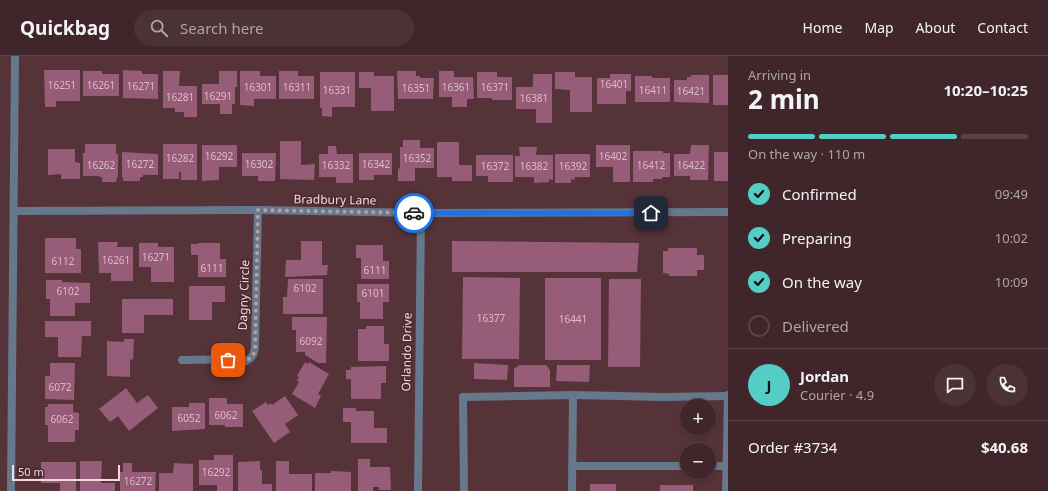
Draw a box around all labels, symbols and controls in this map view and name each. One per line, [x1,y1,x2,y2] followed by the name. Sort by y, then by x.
[134,10,414,46] search box
[20,15,110,41] text: Quickbag
[148,17,170,39] icon: search
[180,18,264,38] text: Search here
[803,18,842,37] text: Home
[864,18,894,37] text: Map
[916,18,955,37] text: About
[977,18,1028,37] text: Contact
[748,66,811,84] text: Arriving in
[600,77,628,91] house number: 16401
[48,78,76,92] house number: 16251
[87,78,115,92] house number: 16261
[127,79,155,93] house number: 16271
[244,80,272,94] house number: 16301
[283,80,311,94] house number: 16311
[442,80,470,94] house number: 16361
[481,80,509,94] house number: 16371
[943,80,1028,100] text: 10:20–10:25
[402,81,430,95] house number: 16351
[748,81,820,117] text: 2 min
[323,83,351,97] house number: 16331
[639,83,667,97] house number: 16411
[677,84,705,98] house number: 16421
[204,89,232,103] house number: 16291
[166,90,194,104] house number: 16281
[520,91,548,105] house number: 16381
[748,145,865,163] text: On the way · 110 m
[205,149,234,163] house number: 16292
[599,149,628,163] house number: 16402
[166,151,195,165] house number: 16282
[403,151,432,165] house number: 16352
[126,157,155,171] house number: 16272
[245,157,274,171] house number: 16302
[362,157,391,171] house number: 16342
[87,158,116,172] house number: 16262
[322,158,351,172] house number: 16332
[637,158,666,172] house number: 16412
[677,158,706,172] house number: 16422
[481,159,510,173] house number: 16372
[520,159,549,173] house number: 16382
[559,159,588,173] house number: 16392
[748,183,770,205] icon: check
[782,184,857,204] text: Confirmed
[995,185,1028,203] text: 09:49
[293,190,377,209] street label: Bradbury Lane
[394,193,434,233] courier
[634,196,668,230] pin
[403,202,425,224] icon: car
[640,202,662,224] icon: home
[748,227,770,249] icon: check
[782,228,852,248] text: Preparing
[995,229,1028,247] text: 10:02
[142,250,170,264] house number: 16271
[102,253,130,267] house number: 16261
[52,254,75,268] house number: 6112
[234,259,253,331] street label: Dagny Circle
[201,261,223,275] house number: 6111
[364,263,386,277] house number: 6111
[748,271,770,293] icon: check
[782,272,862,292] text: On the way
[995,273,1028,291] text: 10:09
[294,281,317,295] house number: 6102
[57,284,80,298] house number: 6102
[362,286,384,300] house number: 6101
[477,311,506,325] house number: 16377
[397,312,416,392] street label: Orlando Drive
[559,312,587,326] house number: 16441
[782,316,849,336] text: Delivered
[300,334,323,348] house number: 6092
[211,343,245,377] pin
[217,349,239,371] icon: bag
[934,364,976,406] button: chat
[986,364,1028,406] button: phone
[800,366,849,386] text: Jordan
[767,375,771,395] text: J
[49,380,72,394] house number: 6072
[800,386,874,404] text: Courier · 4.9
[680,399,716,479] map controls
[680,399,716,435] button: +
[215,408,238,422] house number: 6062
[178,411,201,425] house number: 6052
[51,412,74,426] house number: 6062
[748,437,837,457] text: Order #3734
[981,437,1028,457] text: $40.68
[680,443,716,479] button: −
[12,463,120,482] scale bar
[18,464,44,479] text: 50 m
[202,465,231,479] house number: 16292
[124,474,153,488] house number: 16272

